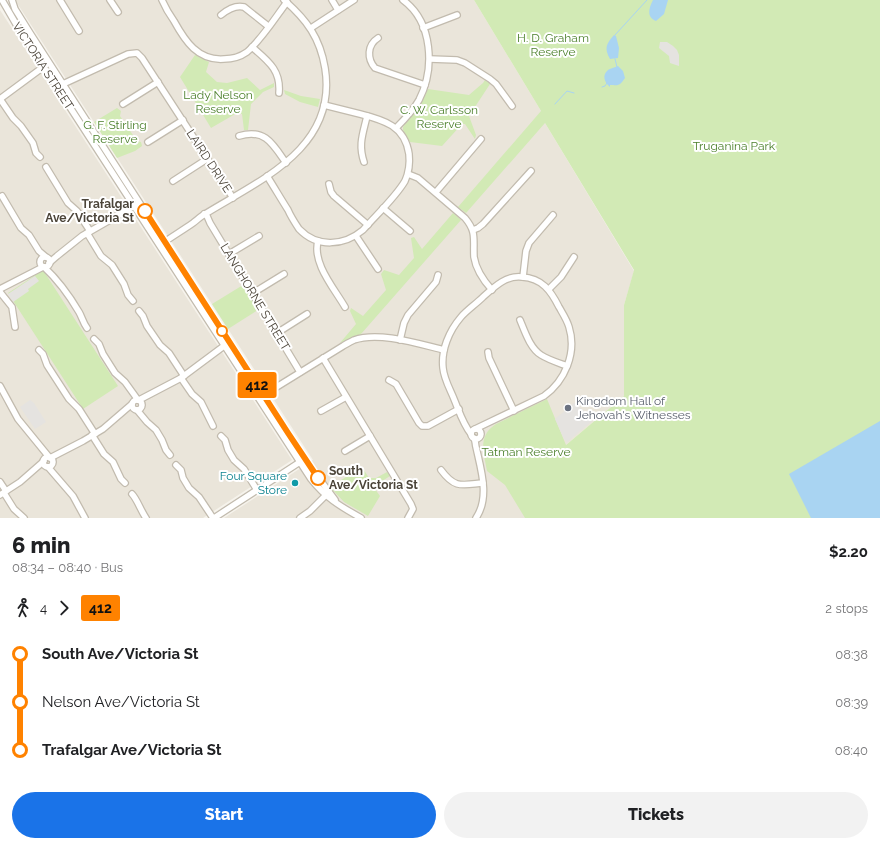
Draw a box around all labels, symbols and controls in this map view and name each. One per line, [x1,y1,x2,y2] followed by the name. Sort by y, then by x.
[10,20,77,113] street label: VICTORIA STREET
[517,31,589,59] park label: H. D. Graham Reserve
[183,88,253,116] park label: Lady Nelson Reserve
[400,103,478,131] park label: C. W. Carlsson Reserve
[83,118,147,146] park label: G. F. Stirling Reserve
[183,127,235,195] street label: LAIRD DRIVE
[693,139,776,153] park label: Truganina Park
[45,197,134,225] place label: Trafalgar Ave/Victoria St
[137,203,153,219] marker: Trafalgar Ave/Victoria St
[217,241,293,354] street label: LANGHORNE STREET
[216,325,228,337] unlabelled marker
[234,372,280,398] line badge: 412
[246,377,268,393] text: 412
[576,394,691,422] place label: Kingdom Hall of Jehovah's Witnesses
[563,403,573,413] marker: Kingdom Hall of Jehovah's Witnesses
[481,445,571,459] park label: Tatman Reserve
[329,464,418,492] place label: South Ave/Victoria St
[220,469,287,497] place label: Four Square Store
[310,470,326,486] marker: South Ave/Victoria St
[290,478,300,488] marker: Four Square Store
[12,532,70,558] text: 6 min
[829,543,868,561] text: $2.20
[12,560,123,575] text: 08:34 – 08:40 · Bus
[12,597,34,619] icon: walk
[53,597,75,619] icon: forward
[89,600,112,616] text: 412
[40,601,47,616] text: 4
[825,601,868,616] text: 2 stops
[42,645,198,663] text: South Ave/Victoria St
[835,647,868,662] text: 08:38
[42,693,200,711] text: Nelson Ave/Victoria St
[835,695,868,710] text: 08:39
[42,741,221,759] text: Trafalgar Ave/Victoria St
[835,743,868,758] text: 08:40
[12,792,436,838] button: Start
[444,792,868,838] button: Tickets

